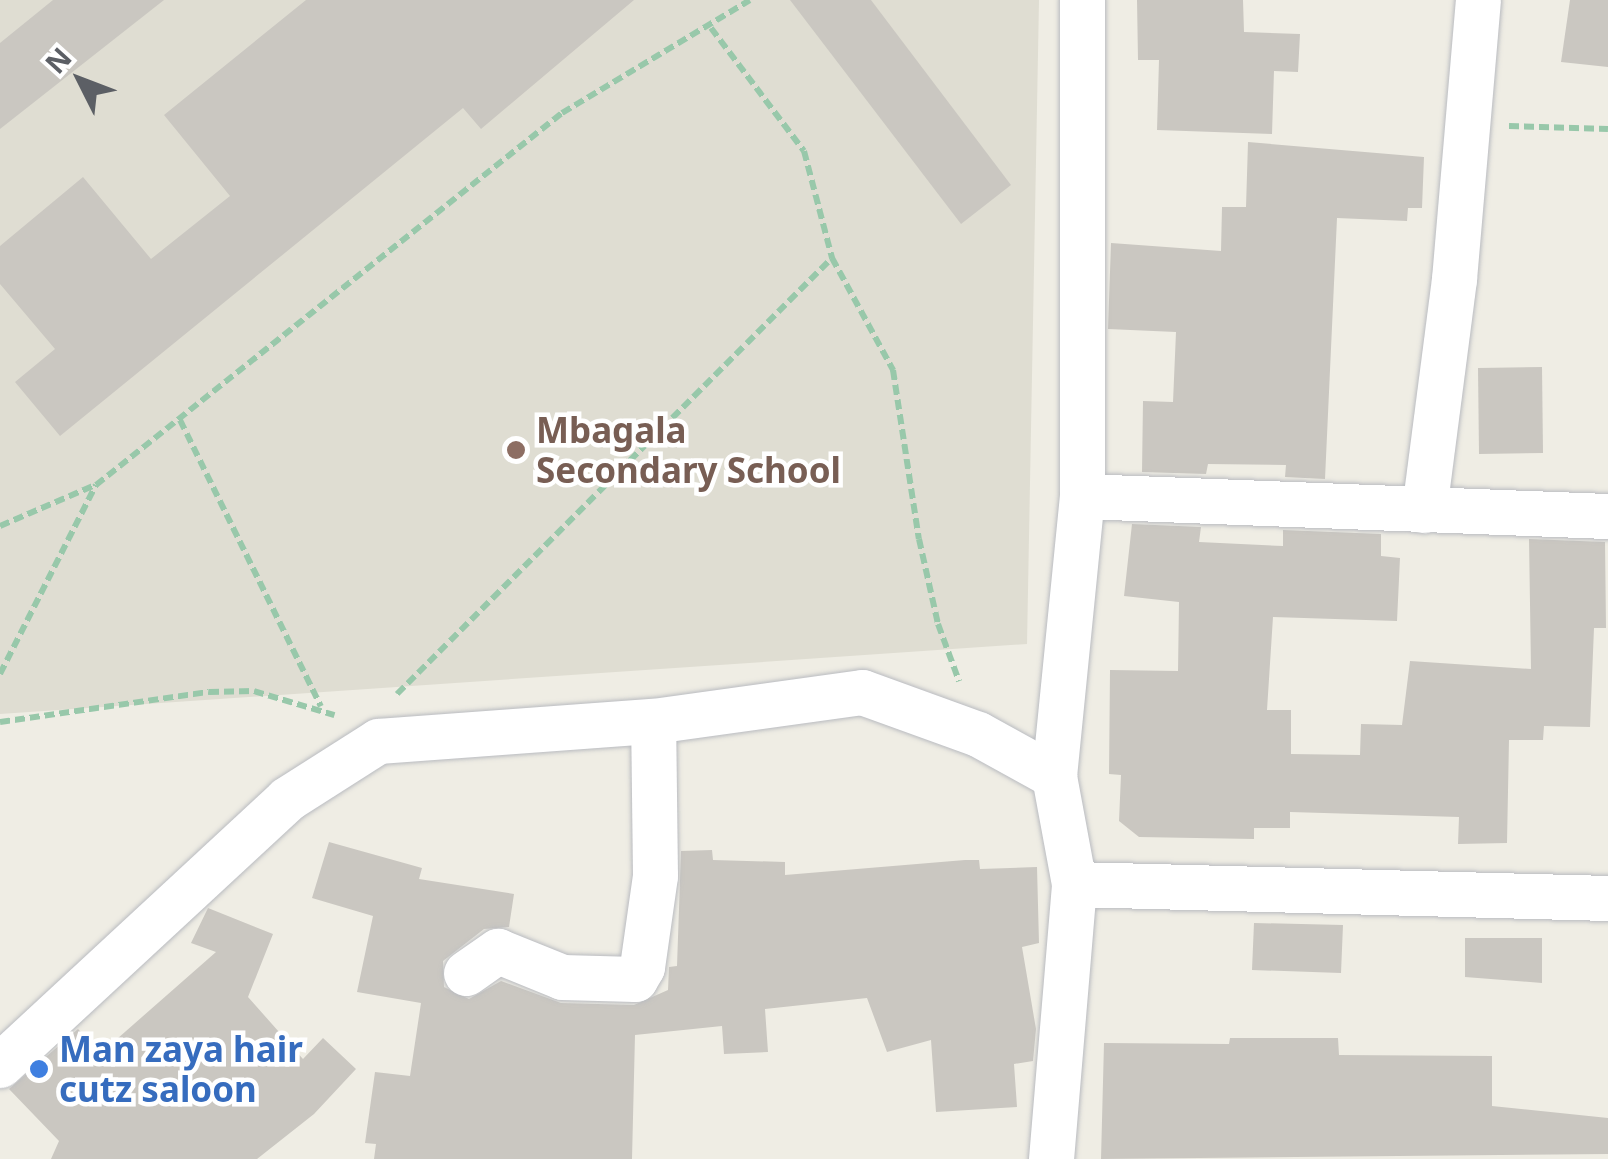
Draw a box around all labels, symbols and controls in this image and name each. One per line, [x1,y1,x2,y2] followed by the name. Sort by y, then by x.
[30,30,130,130] north arrow
[36,39,79,81] text: N
[536,409,841,491] place label: Mbagala Secondary School
[505,439,527,461] marker: Mbagala Secondary School
[59,1028,303,1110] place label: Man zaya hair cutz saloon
[28,1058,50,1080] marker: Man zaya hair cutz saloon

